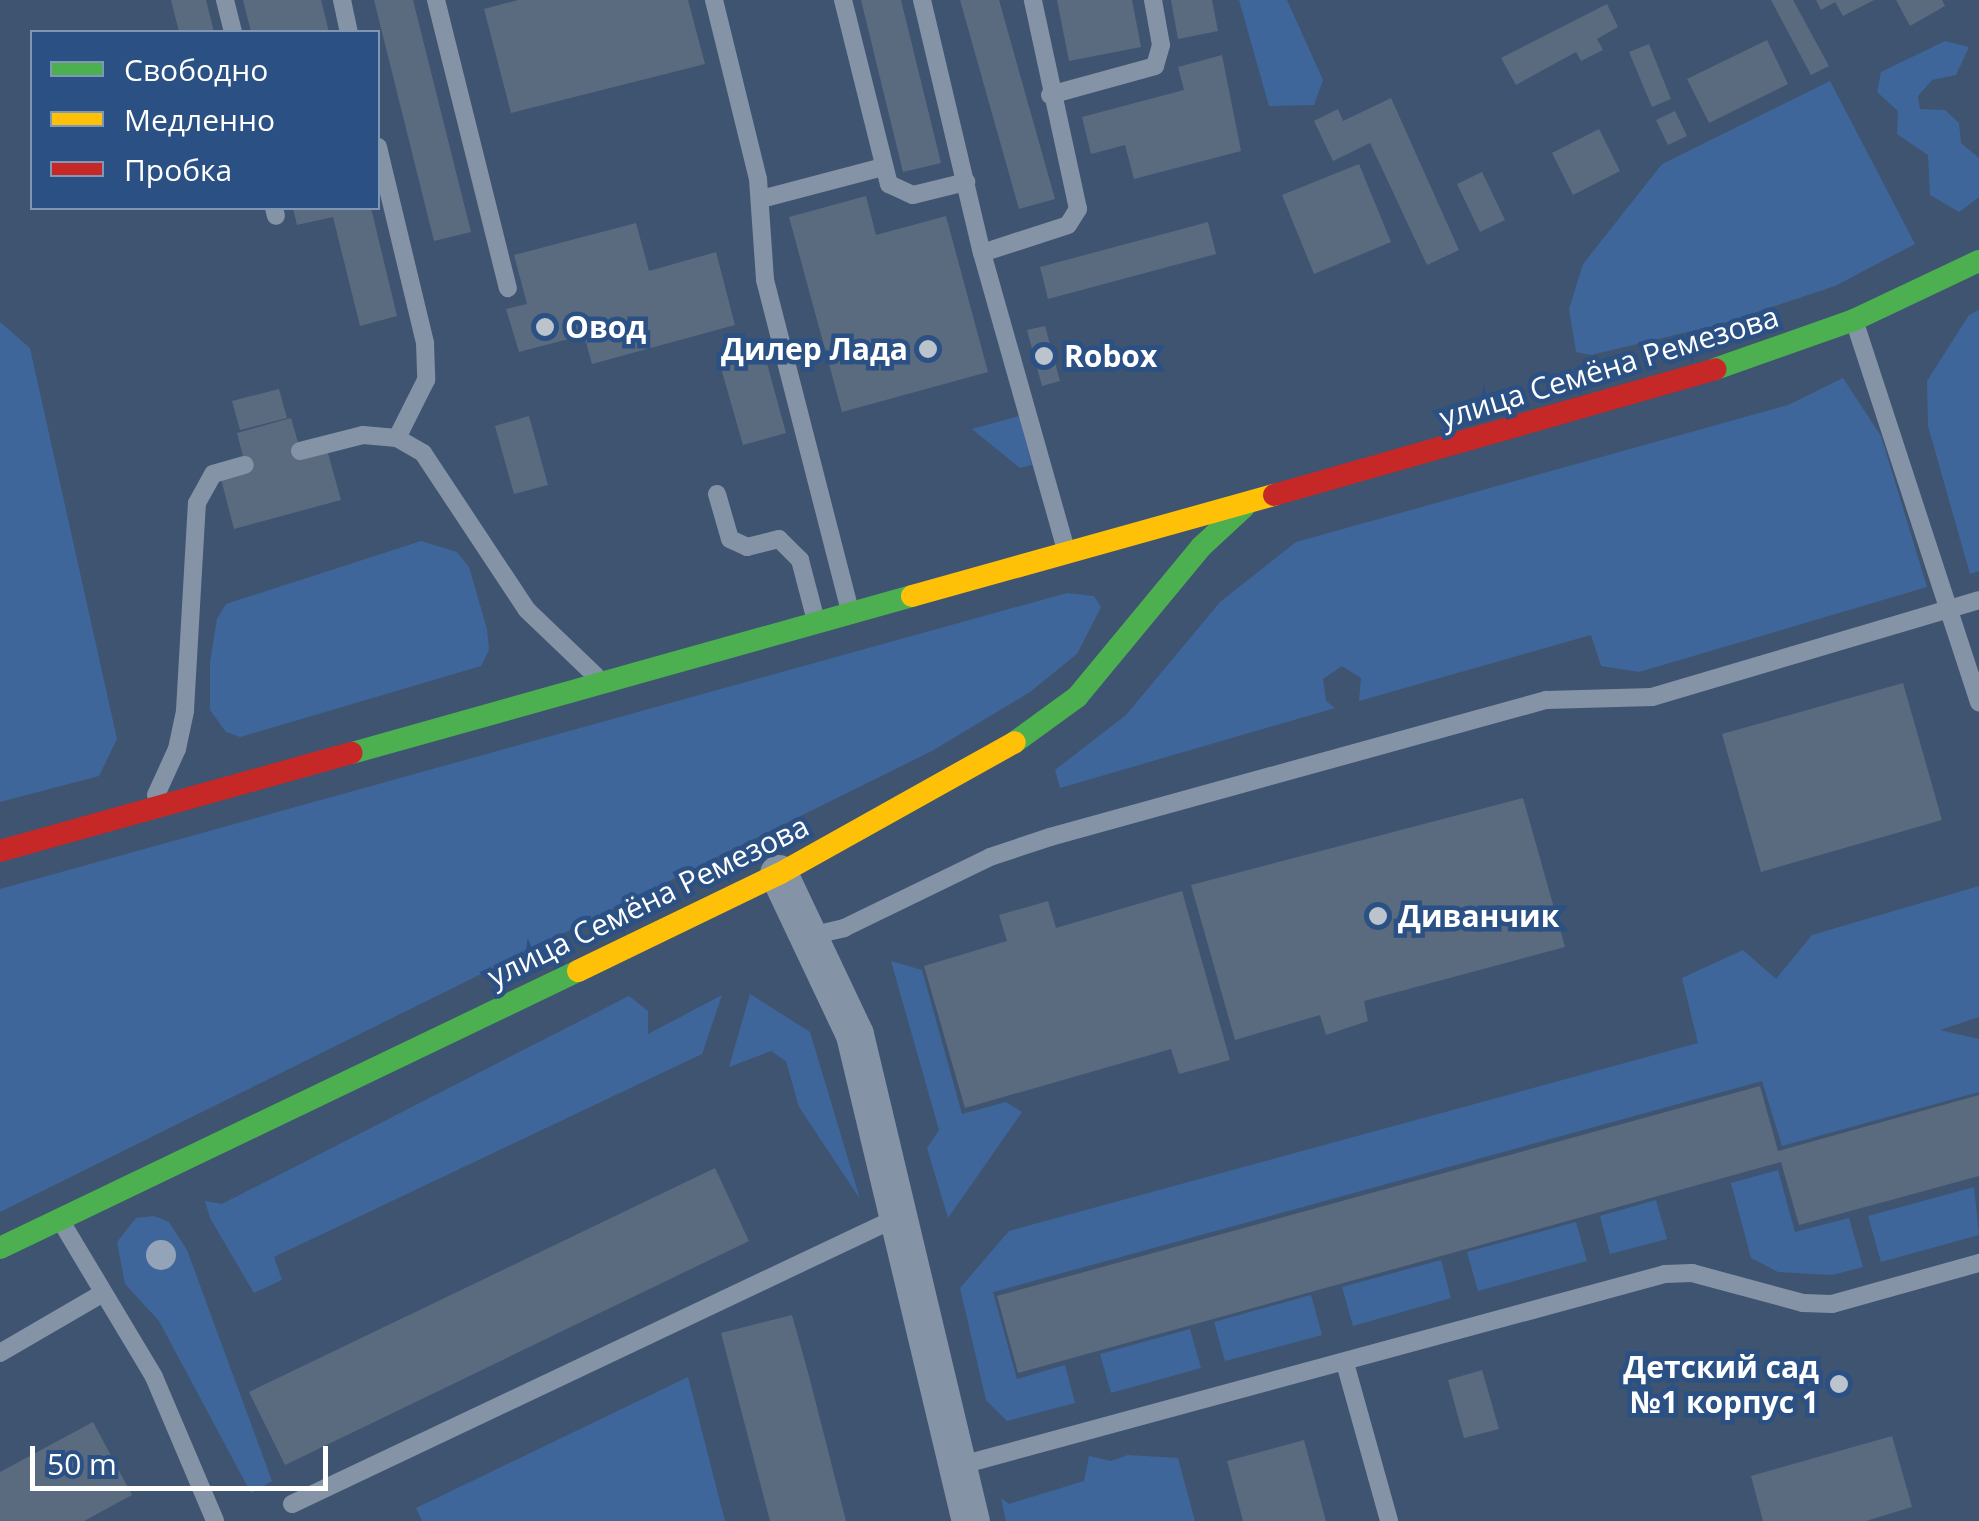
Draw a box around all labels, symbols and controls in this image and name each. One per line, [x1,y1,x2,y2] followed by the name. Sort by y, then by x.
[30,30,380,210] legend
[124,49,268,90] text: Свободно
[124,99,275,140] text: Медленно
[124,149,232,190] text: Пробка
[1435,298,1783,436] street label: улица Семёна Ремезова
[565,309,646,345] place label: Овод
[534,316,556,338] marker: Овод
[721,331,908,367] place label: Дилер Лада
[917,338,939,360] marker: Дилер Лада
[1064,338,1157,374] place label: Robox
[1033,345,1055,367] marker: Robox
[482,808,814,994] street label: улица Семёна Ремезова
[1398,898,1559,934] place label: Диванчик
[1367,905,1389,927] marker: Диванчик
[1623,1349,1819,1420] place label: Детский сад №1 корпус 1
[1828,1373,1850,1395] marker: Детский сад №1 корпус 1
[35,1426,332,1488] scale bar
[47,1443,117,1484] text: 50 m

